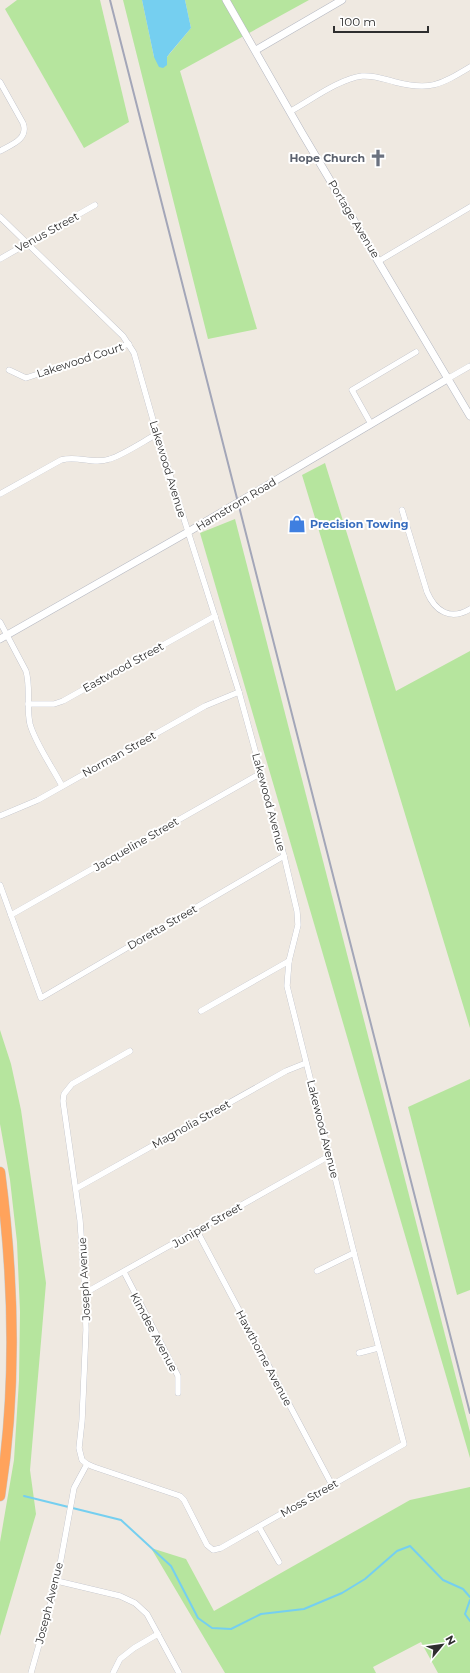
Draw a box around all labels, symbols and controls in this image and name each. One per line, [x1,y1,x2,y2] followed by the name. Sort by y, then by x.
[334,8,428,34] scale bar
[340,14,376,29] text: 100 m
[368,148,388,168] church icon: Hope Church
[289,151,365,165] place label: Hope Church
[325,177,383,261] street label: Portage Avenue
[13,209,81,255] street label: Venus Street
[35,339,126,381] street label: Lakewood Court
[147,419,190,520] street label: Lakewood Avenue
[193,474,279,534] street label: Hamstrom Road
[287,514,307,534] shop icon: Precision Towing
[310,517,409,531] place label: Precision Towing
[80,639,166,695] street label: Eastwood Street
[80,728,159,780] street label: Norman Street
[249,751,289,853] street label: Lakewood Avenue
[90,814,181,874] street label: Jacqueline Street
[125,901,200,953] street label: Doretta Street
[304,1078,342,1180] street label: Lakewood Avenue
[149,1096,233,1151] street label: Magnolia Street
[169,1199,245,1251] street label: Juniper Street
[75,1236,93,1322] street label: Joseph Avenue
[127,1290,181,1374] street label: Kimdee Avenue
[233,1308,295,1409] street label: Hawthorne Avenue
[278,1476,341,1520] street label: Moss Street
[32,1560,66,1646] street label: Joseph Avenue
[422,1625,462,1665] north arrow
[442,1633,459,1647] text: N

